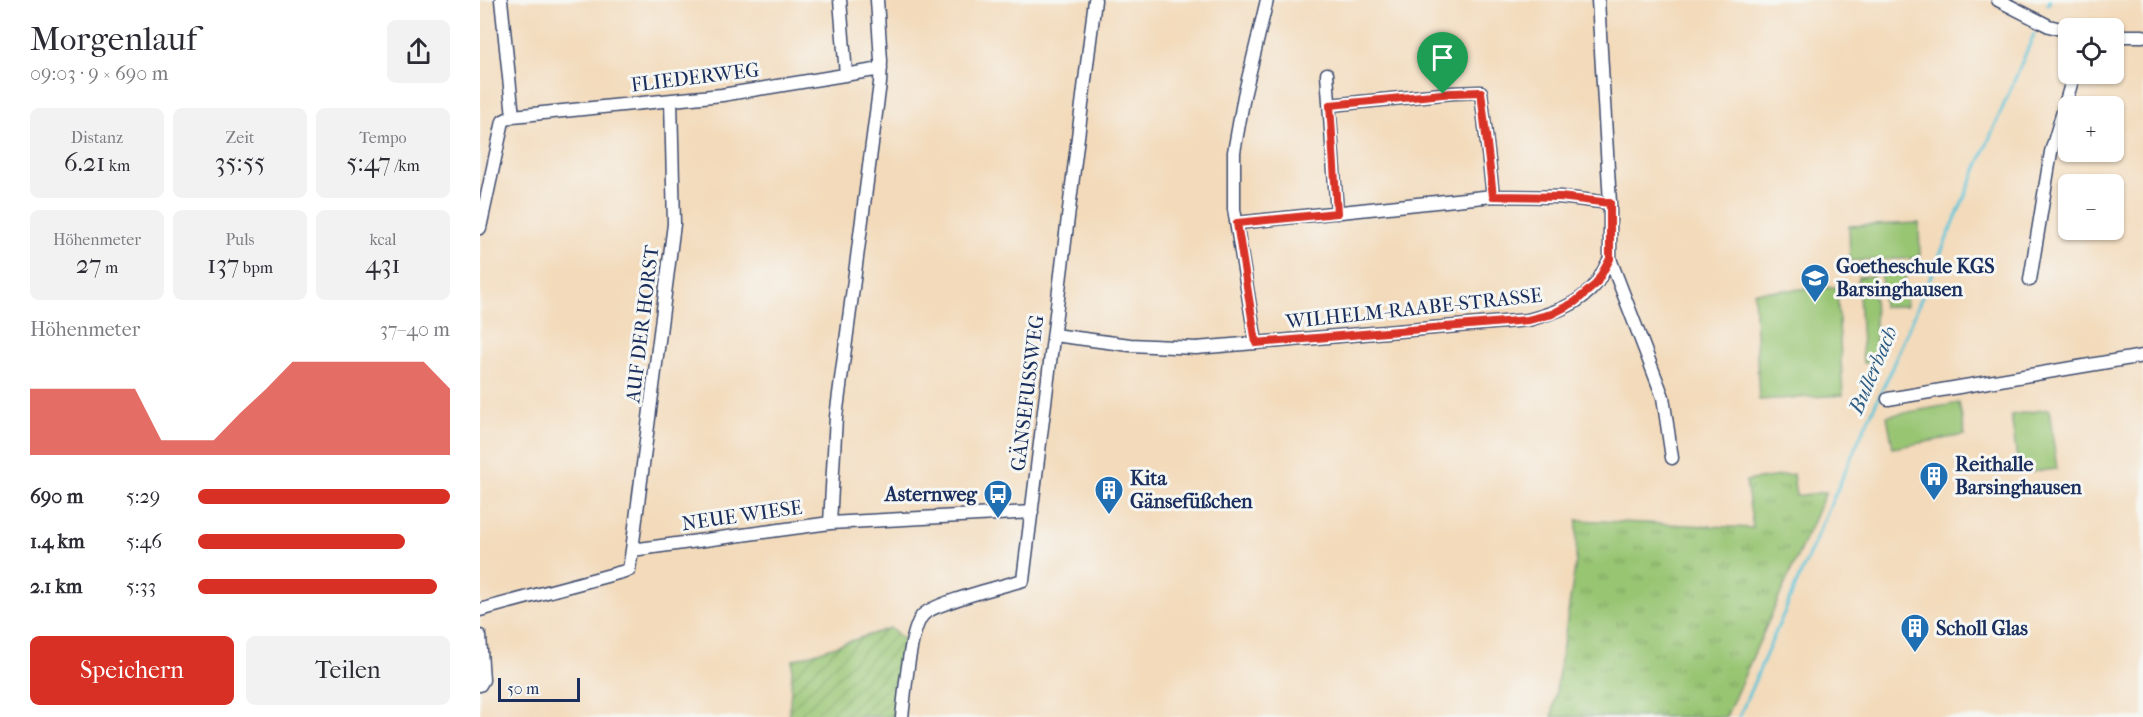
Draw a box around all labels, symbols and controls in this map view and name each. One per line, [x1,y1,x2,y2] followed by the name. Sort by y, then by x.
[2058,18,2124,240] map controls
[2058,18,2124,84] button: locate
[30,20,197,59] text: Morgenlauf
[387,20,450,83] button: share
[1417,32,1468,94] pin
[1426,41,1459,74] icon: arrive
[630,58,761,97] street label: FLIEDERWEG
[30,62,168,85] text: 09:03 · 9 × 690 m
[2058,96,2124,162] button: +
[71,128,123,147] text: Distanz
[225,128,255,147] text: Zeit
[359,128,407,147] text: Tempo
[64,147,105,178] text: 6.21
[215,147,265,178] text: 35:55
[346,147,391,178] text: 5:47
[105,156,130,175] text: km
[391,156,420,175] text: /km
[2058,174,2124,240] button: −
[53,230,141,249] text: Höhenmeter
[225,230,255,249] text: Puls
[370,230,396,249] text: kcal
[621,243,664,405] street label: AUF DER HORST
[76,249,102,280] text: 27
[207,249,239,280] text: 137
[365,249,401,280] text: 431
[1836,255,1995,301] place label: Goetheschule KGS Barsinghausen
[102,258,118,277] text: m
[239,258,273,277] text: bpm
[1799,262,1831,304] school or university icon: Goetheschule KGS Barsinghausen
[1284,284,1543,334] street label: WILHELM-RAABE-STRASSE
[1005,313,1049,473] street label: GÄNSEFUSSWEG
[30,318,140,341] text: Höhenmeter
[380,318,450,341] text: 37–40 m
[1843,322,1902,418] water label: Bullerbach
[1955,453,2082,499] place label: Reithalle Barsinghausen
[1918,460,1950,502] building icon: Reithalle Barsinghausen
[1130,467,1253,513] place label: Kita Gänsefüßchen
[1093,474,1125,516] building icon: Kita Gänsefüßchen
[982,478,1014,520] bus stop icon: Asternweg
[883,483,978,506] place label: Asternweg
[30,485,83,508] text: 690 m
[126,485,160,508] text: 5:29
[680,496,804,535] street label: NEUE WIESE
[30,530,85,553] text: 1.4 km
[126,530,162,553] text: 5:46
[30,575,83,598] text: 2.1 km
[126,575,156,598] text: 5:33
[1899,612,1931,654] building icon: Scholl Glas
[1936,617,2028,640] place label: Scholl Glas
[30,636,234,705] button: Speichern
[246,636,450,705] button: Teilen
[498,675,580,702] scale bar
[507,679,539,698] text: 50 m

